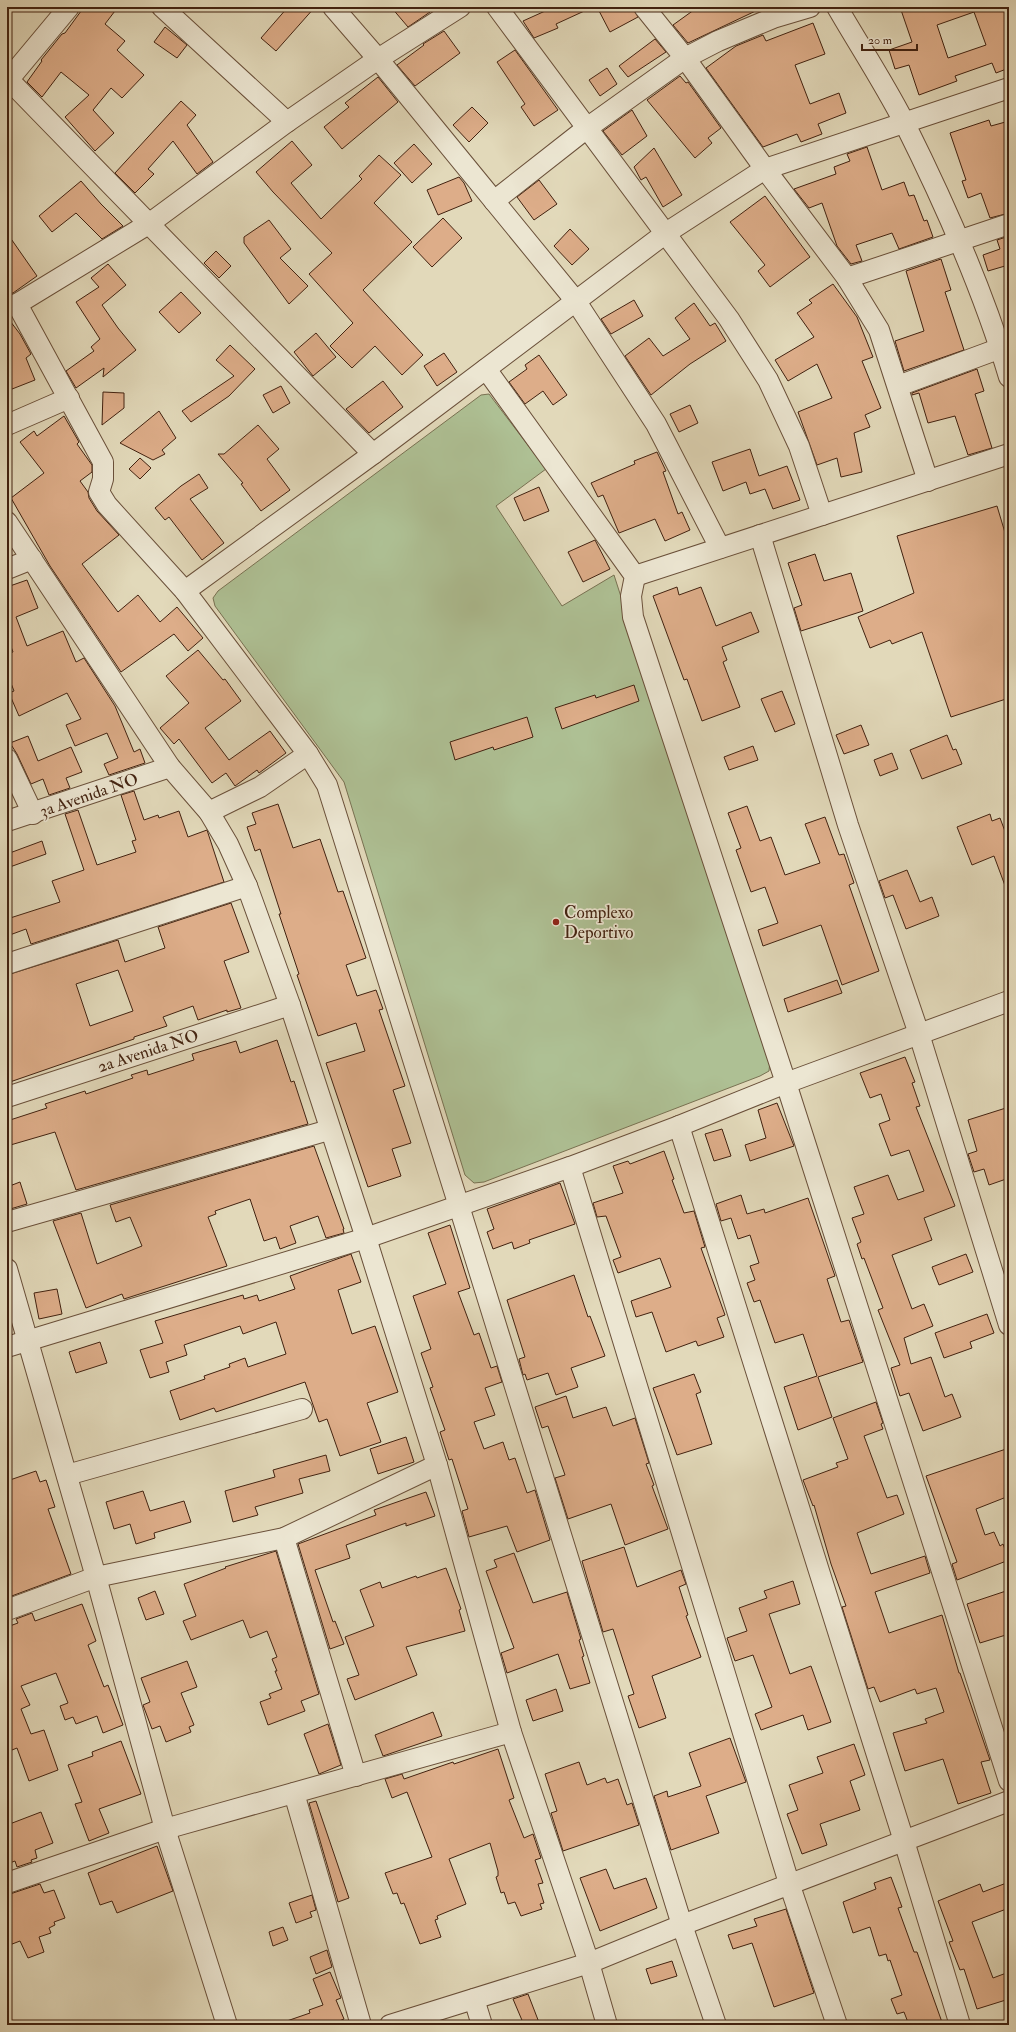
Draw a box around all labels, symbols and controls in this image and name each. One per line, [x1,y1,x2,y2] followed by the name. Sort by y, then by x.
[862,26,917,52] scale bar
[868,33,893,48] text: 20 m
[37,768,141,822] street label: 3a Avenida NO
[564,902,633,944] place label: Complexo Deportivo
[551,917,561,927] marker: Complexo Deportivo
[95,1025,201,1077] street label: 2a Avenida NO

